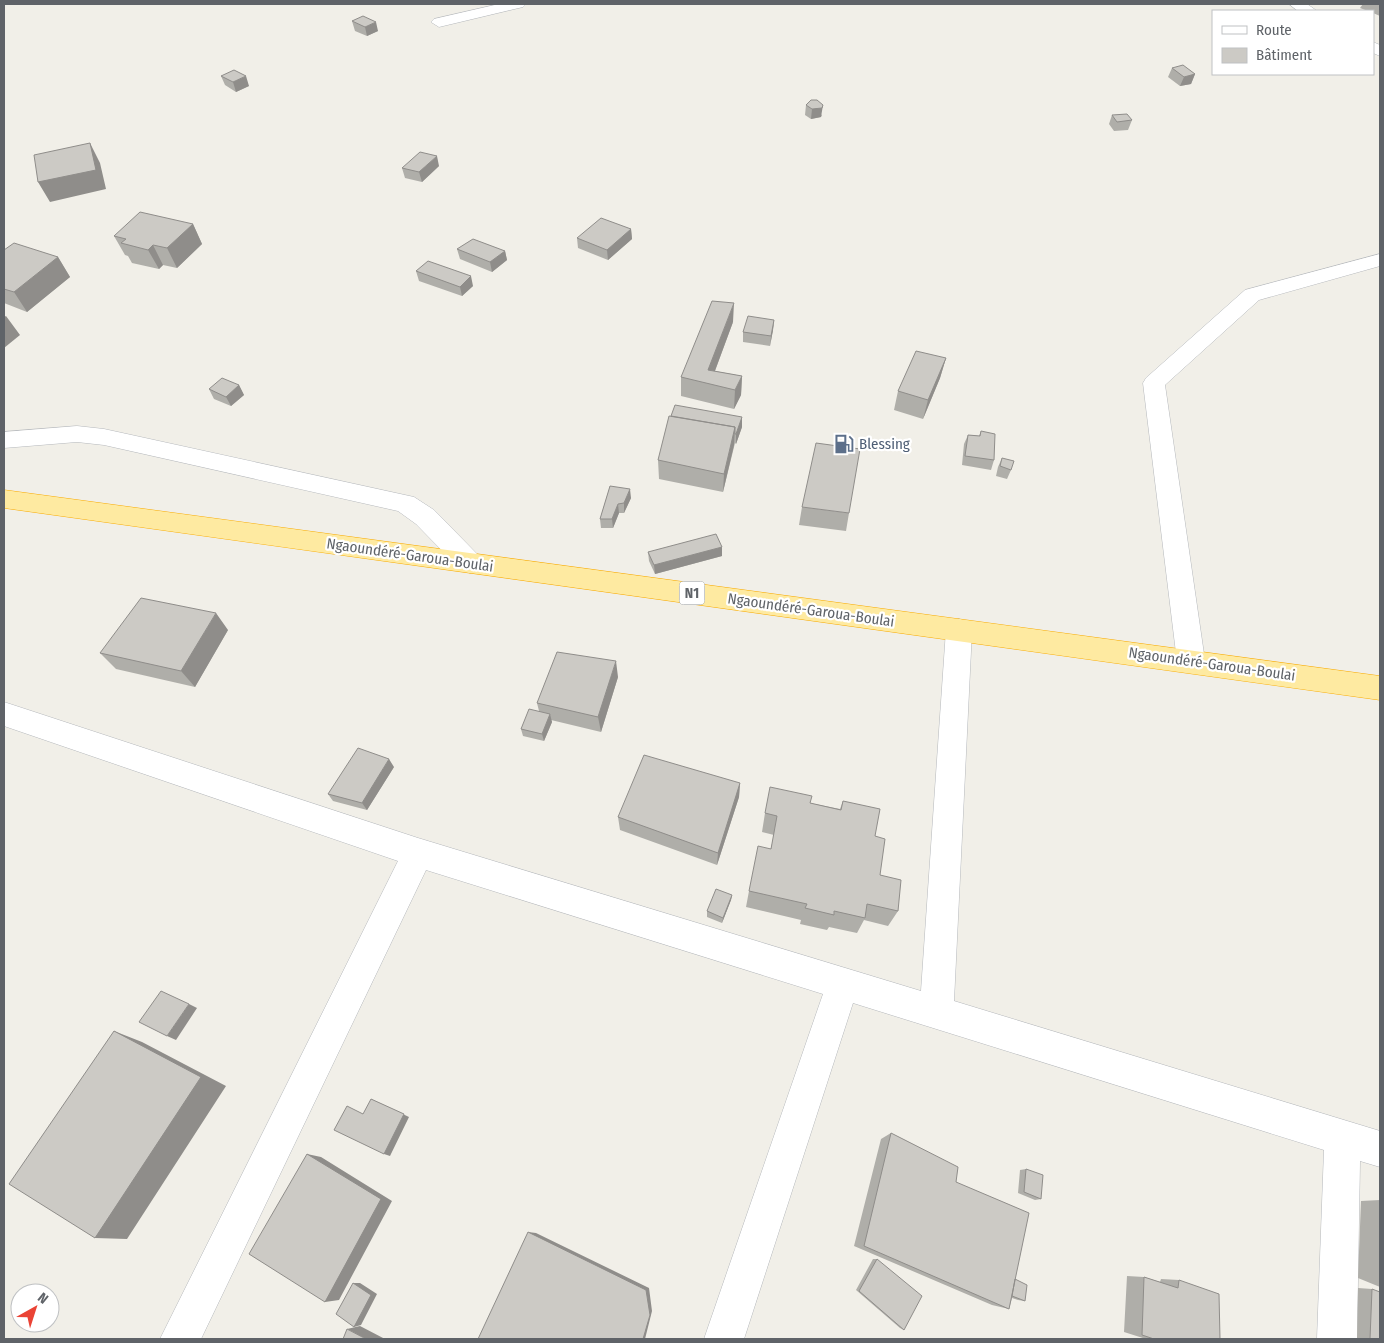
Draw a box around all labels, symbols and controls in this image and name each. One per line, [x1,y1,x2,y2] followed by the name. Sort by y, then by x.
[1212,10,1374,75] legend
[1256,21,1292,39] text: Route
[1256,46,1312,64] text: Bâtiment
[833,433,855,455] fuel station icon: Blessing
[859,435,910,453] place label: Blessing
[325,534,495,576] street label: Ngaoundéré-Garoua-Boulai
[680,582,704,604] road number: N1
[726,589,896,631] street label: Ngaoundéré-Garoua-Boulai
[1127,643,1297,685] street label: Ngaoundéré-Garoua-Boulai
[10,1283,60,1333] north arrow
[34,1289,51,1308] text: N

